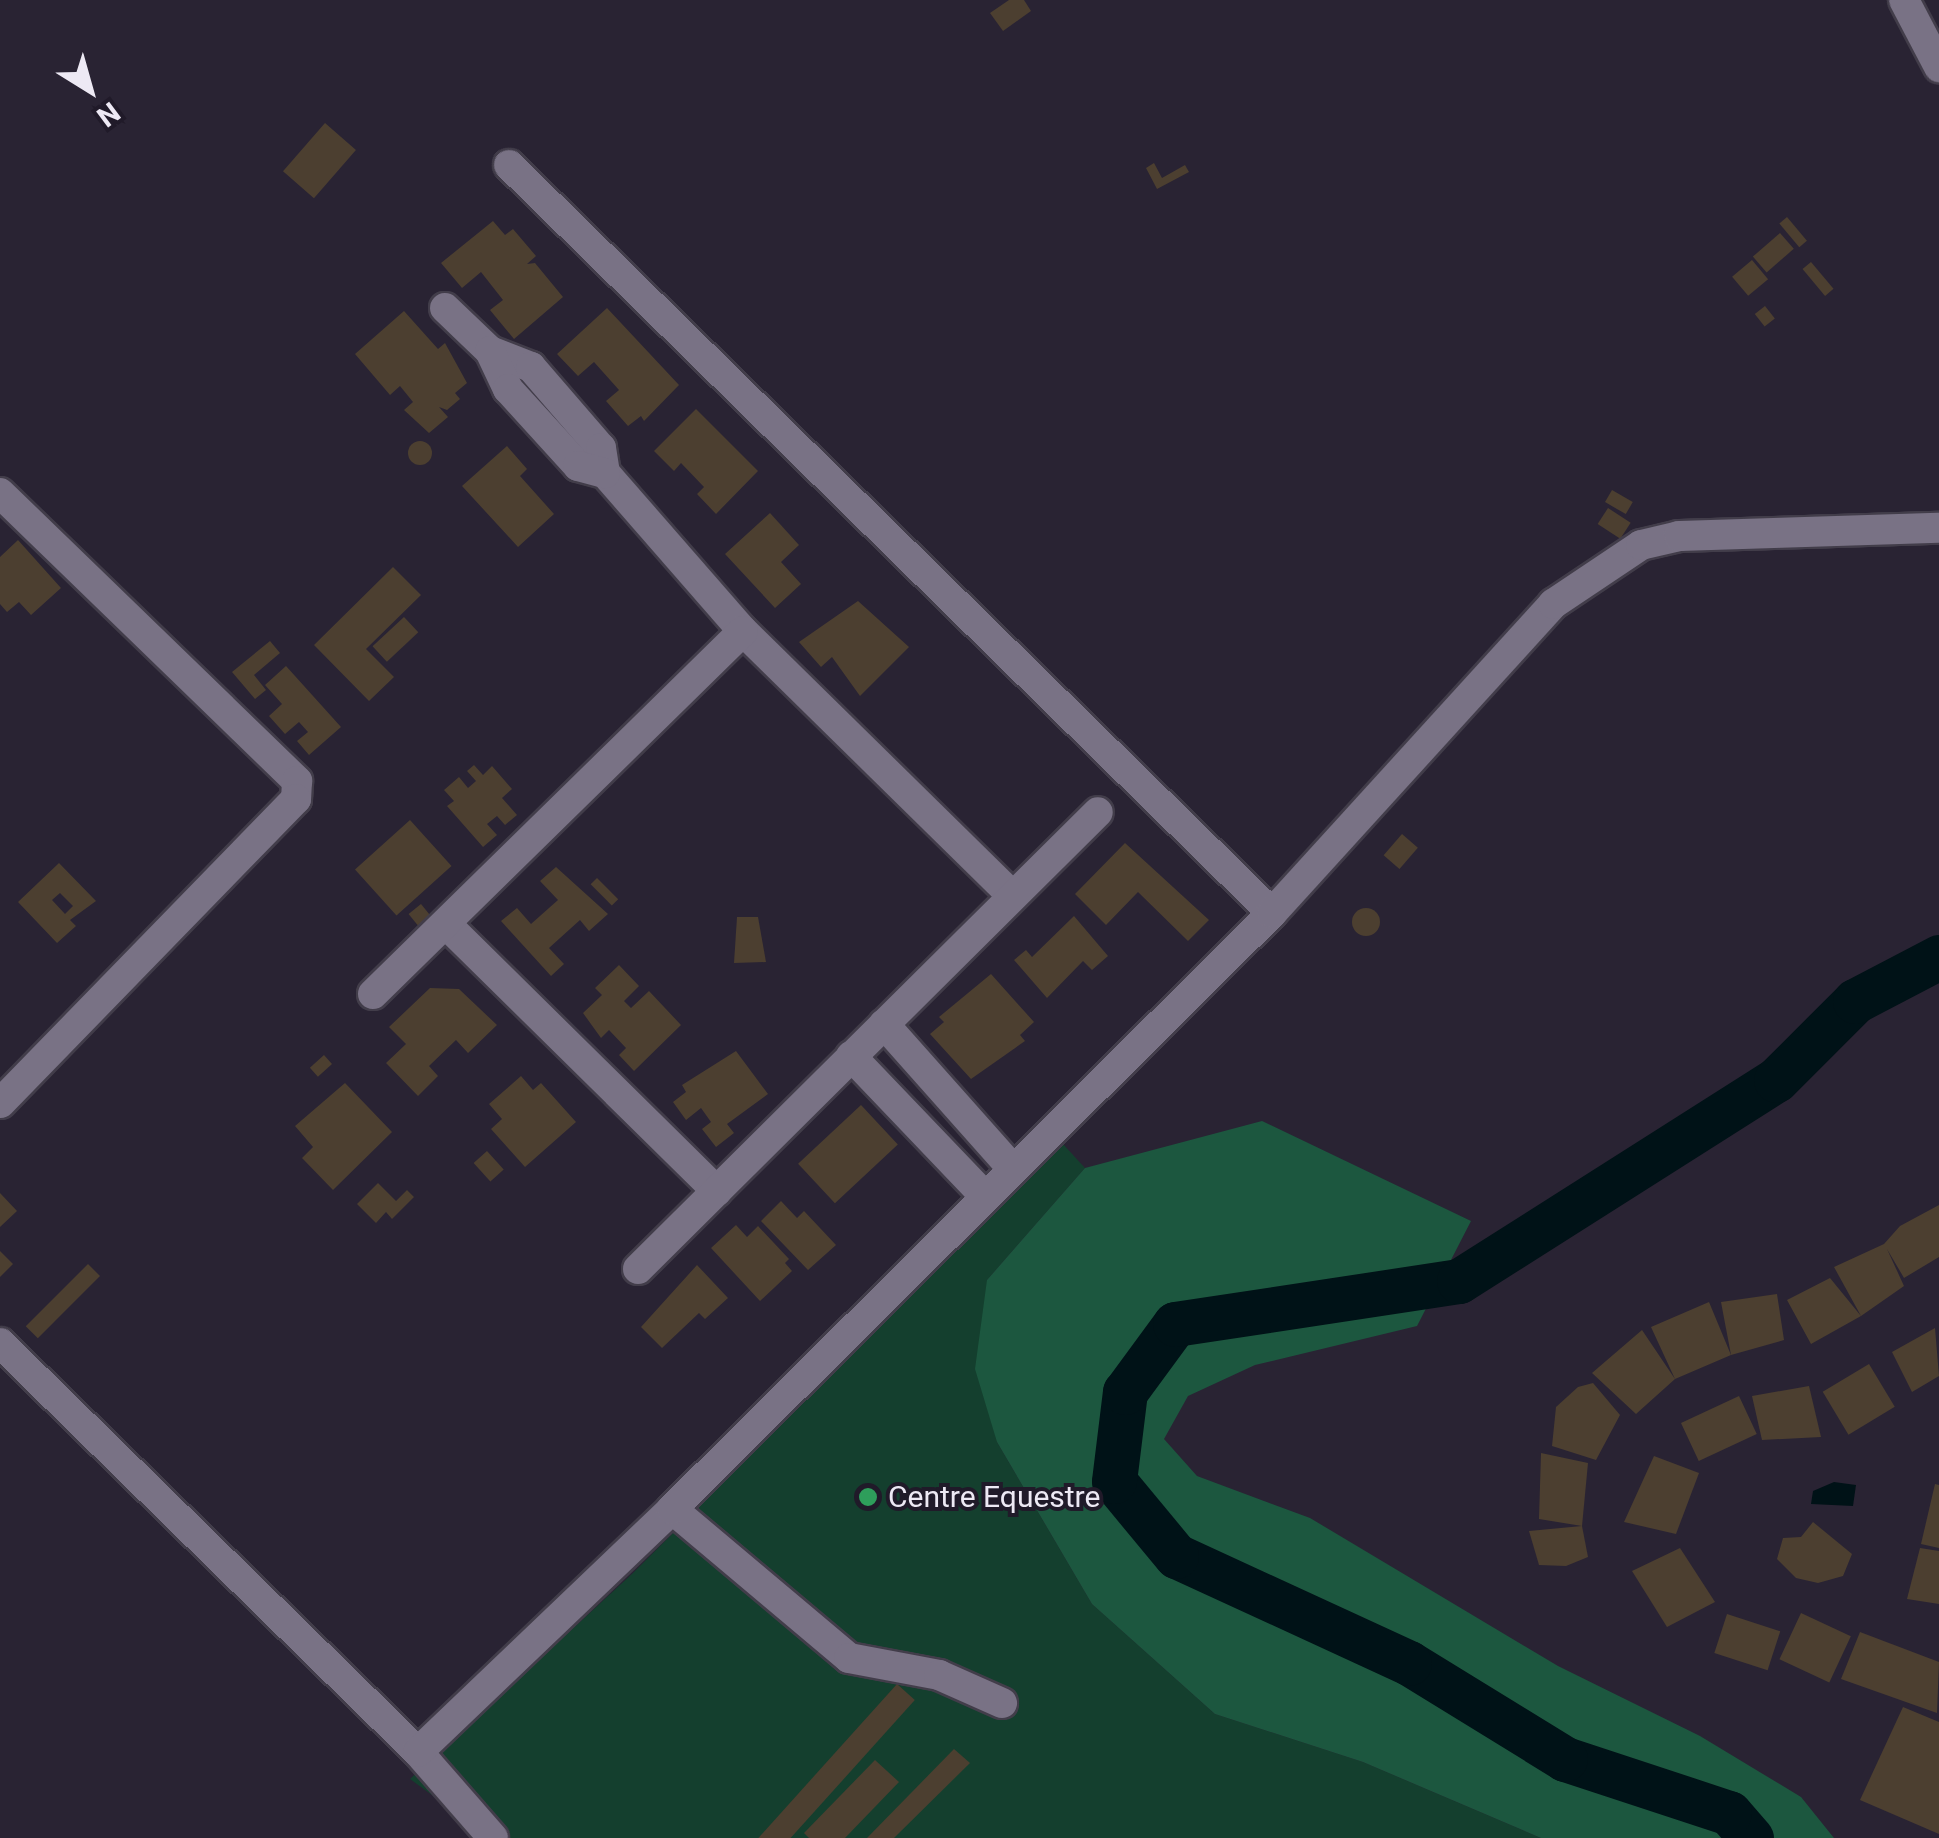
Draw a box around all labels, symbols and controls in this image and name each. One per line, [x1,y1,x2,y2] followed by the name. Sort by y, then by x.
[40,40,140,140] north arrow
[91,95,126,133] text: N
[888,1479,1100,1515] place label: Centre Equestre
[857,1486,879,1508] marker: Centre Equestre

